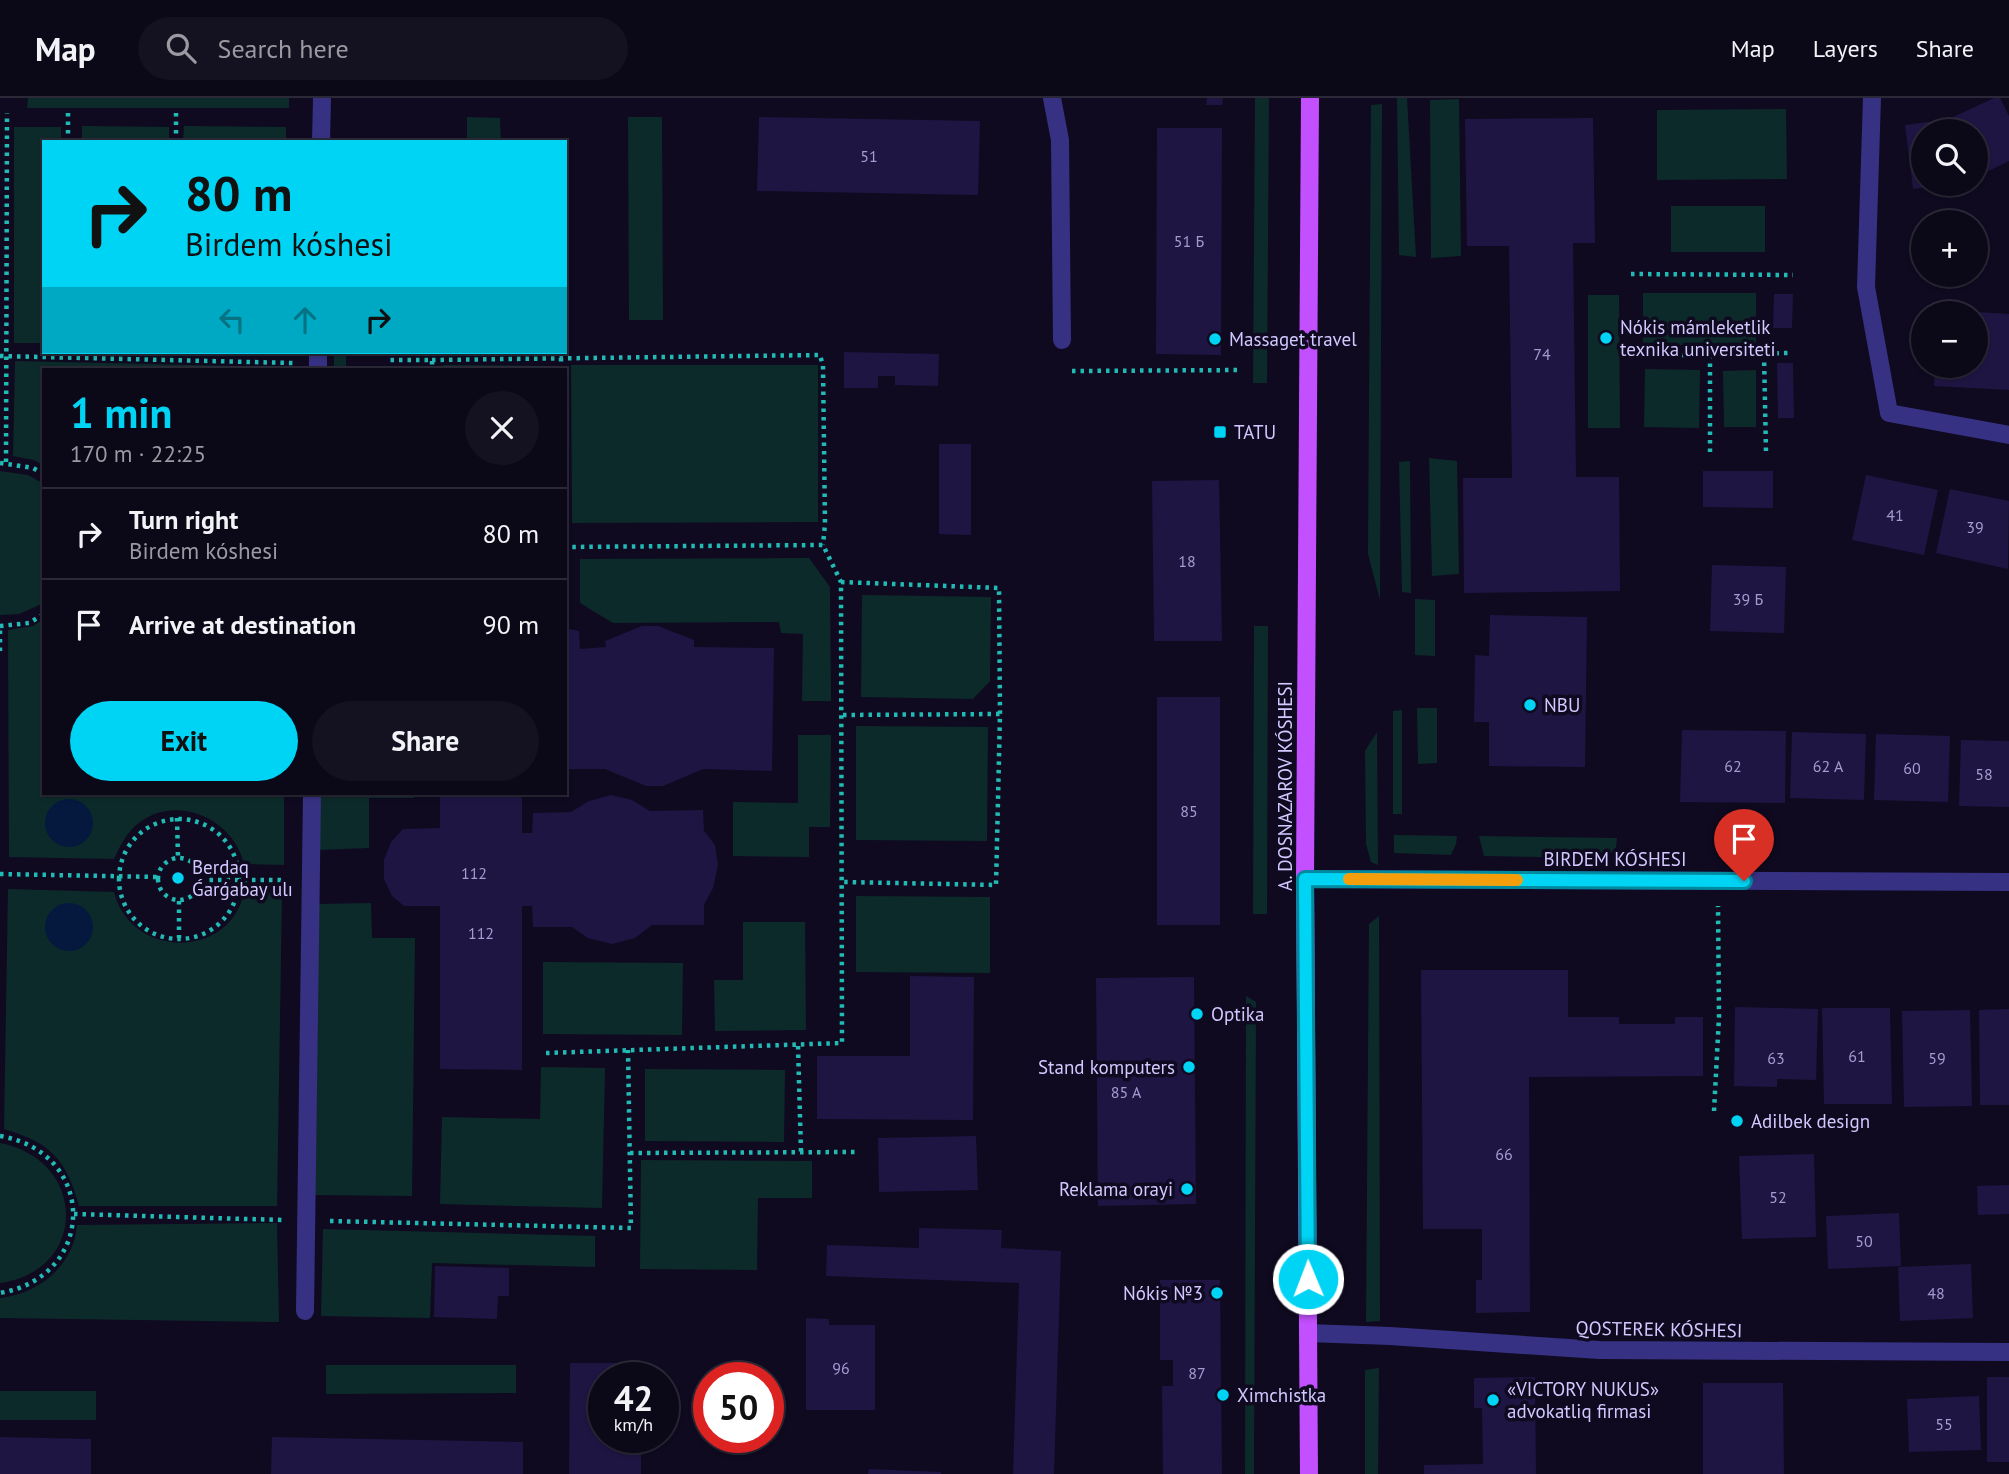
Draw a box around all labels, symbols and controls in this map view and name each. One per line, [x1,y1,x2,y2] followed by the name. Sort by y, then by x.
[138,17,628,80] search box
[35,27,96,70] text: Map
[162,29,200,67] icon: search
[218,32,349,65] text: Search here
[1731,33,1775,64] text: Map
[1813,33,1878,64] text: Layers
[1916,33,1974,64] text: Share
[1911,119,1988,378] map controls
[1911,119,1988,196] button: search
[860,146,878,166] house number: 51
[185,161,292,225] text: 80 m
[70,168,161,259] icon: right
[1911,210,1988,287] button: +
[185,223,393,265] text: Birdem kóshesi
[1174,231,1204,251] house number: 51 Б
[213,301,251,339] icon: left
[286,301,324,339] icon: ahead
[359,301,397,339] icon: right
[1911,301,1988,378] button: −
[1620,315,1776,361] place label: Nókis mámleketlik texnika universiteti
[1229,327,1357,351] place label: Massaget travel
[1598,330,1614,346] marker: Nókis mámleketlik texnika universiteti
[1207,331,1223,347] marker: Massaget travel
[1533,344,1551,364] house number: 74
[70,385,172,440] text: 1 min
[465,391,539,465] button: close
[1234,420,1276,444] place label: TATU
[1212,424,1228,440] marker: TATU
[70,439,206,468] text: 170 m · 22:25
[129,503,238,536] text: Turn right
[1886,505,1904,525] house number: 41
[70,515,108,553] icon: right
[483,517,539,550] text: 80 m
[1966,517,1984,537] house number: 39
[129,536,278,565] text: Birdem kóshesi
[1178,551,1196,571] house number: 18
[1733,589,1763,609] house number: 39 Б
[70,606,108,644] icon: arrive
[129,608,356,641] text: Arrive at destination
[483,608,539,641] text: 90 m
[1273,681,1297,891] street label: A. DOSNAZAROV KÓSHESI
[1544,693,1580,717] place label: NBU
[1522,697,1538,713] marker: NBU
[70,701,298,781] button: Exit
[312,701,539,781] button: Share
[1724,756,1742,776] house number: 62
[1813,756,1844,776] house number: 62 А
[1903,758,1921,778] house number: 60
[1975,764,1993,784] house number: 58
[1180,801,1198,821] house number: 85
[1714,809,1774,881] pin
[1725,820,1763,858] icon: arrive
[1544,847,1686,871] street label: BIRDEM KÓSHESI
[192,855,293,901] place label: Berdaq Ǵarǵabay ulı
[461,863,487,883] house number: 112
[170,870,186,886] marker: Berdaq Ǵarǵabay ulı
[468,923,494,943] house number: 112
[1211,1002,1264,1026] place label: Optika
[1189,1006,1205,1022] marker: Optika
[1848,1046,1866,1066] house number: 61
[1767,1048,1785,1068] house number: 63
[1928,1048,1946,1068] house number: 59
[1038,1055,1175,1079] place label: Stand komputers
[1181,1059,1197,1075] marker: Stand komputers
[1111,1082,1142,1102] house number: 85 А
[1751,1109,1870,1133] place label: Adilbek design
[1729,1113,1745,1129] marker: Adilbek design
[1495,1144,1513,1164] house number: 66
[1059,1177,1173,1201] place label: Reklama orayi
[1179,1181,1195,1197] marker: Reklama orayi
[1769,1187,1787,1207] house number: 52
[1855,1231,1873,1251] house number: 50
[1271,1242,1345,1316] position arrow
[1123,1281,1203,1305] place label: Nókis №3
[1927,1283,1945,1303] house number: 48
[1209,1285,1225,1301] marker: Nókis №3
[1575,1316,1743,1342] street label: QOSTEREK KÓSHESI
[832,1358,850,1378] house number: 96
[693,1362,784,1453] speed limit sign: 50
[1188,1363,1206,1383] house number: 87
[614,1375,653,1421] text: 42
[1507,1377,1659,1423] place label: «VICTORY NUKUS» advokatliq firmasi
[1237,1383,1326,1407] place label: Ximchistka
[1215,1387,1231,1403] marker: Ximchistka
[1485,1392,1501,1408] marker: «VICTORY NUKUS» advokatliq firmasi
[614,1413,653,1436] text: km/h
[1935,1414,1953,1434] house number: 55

